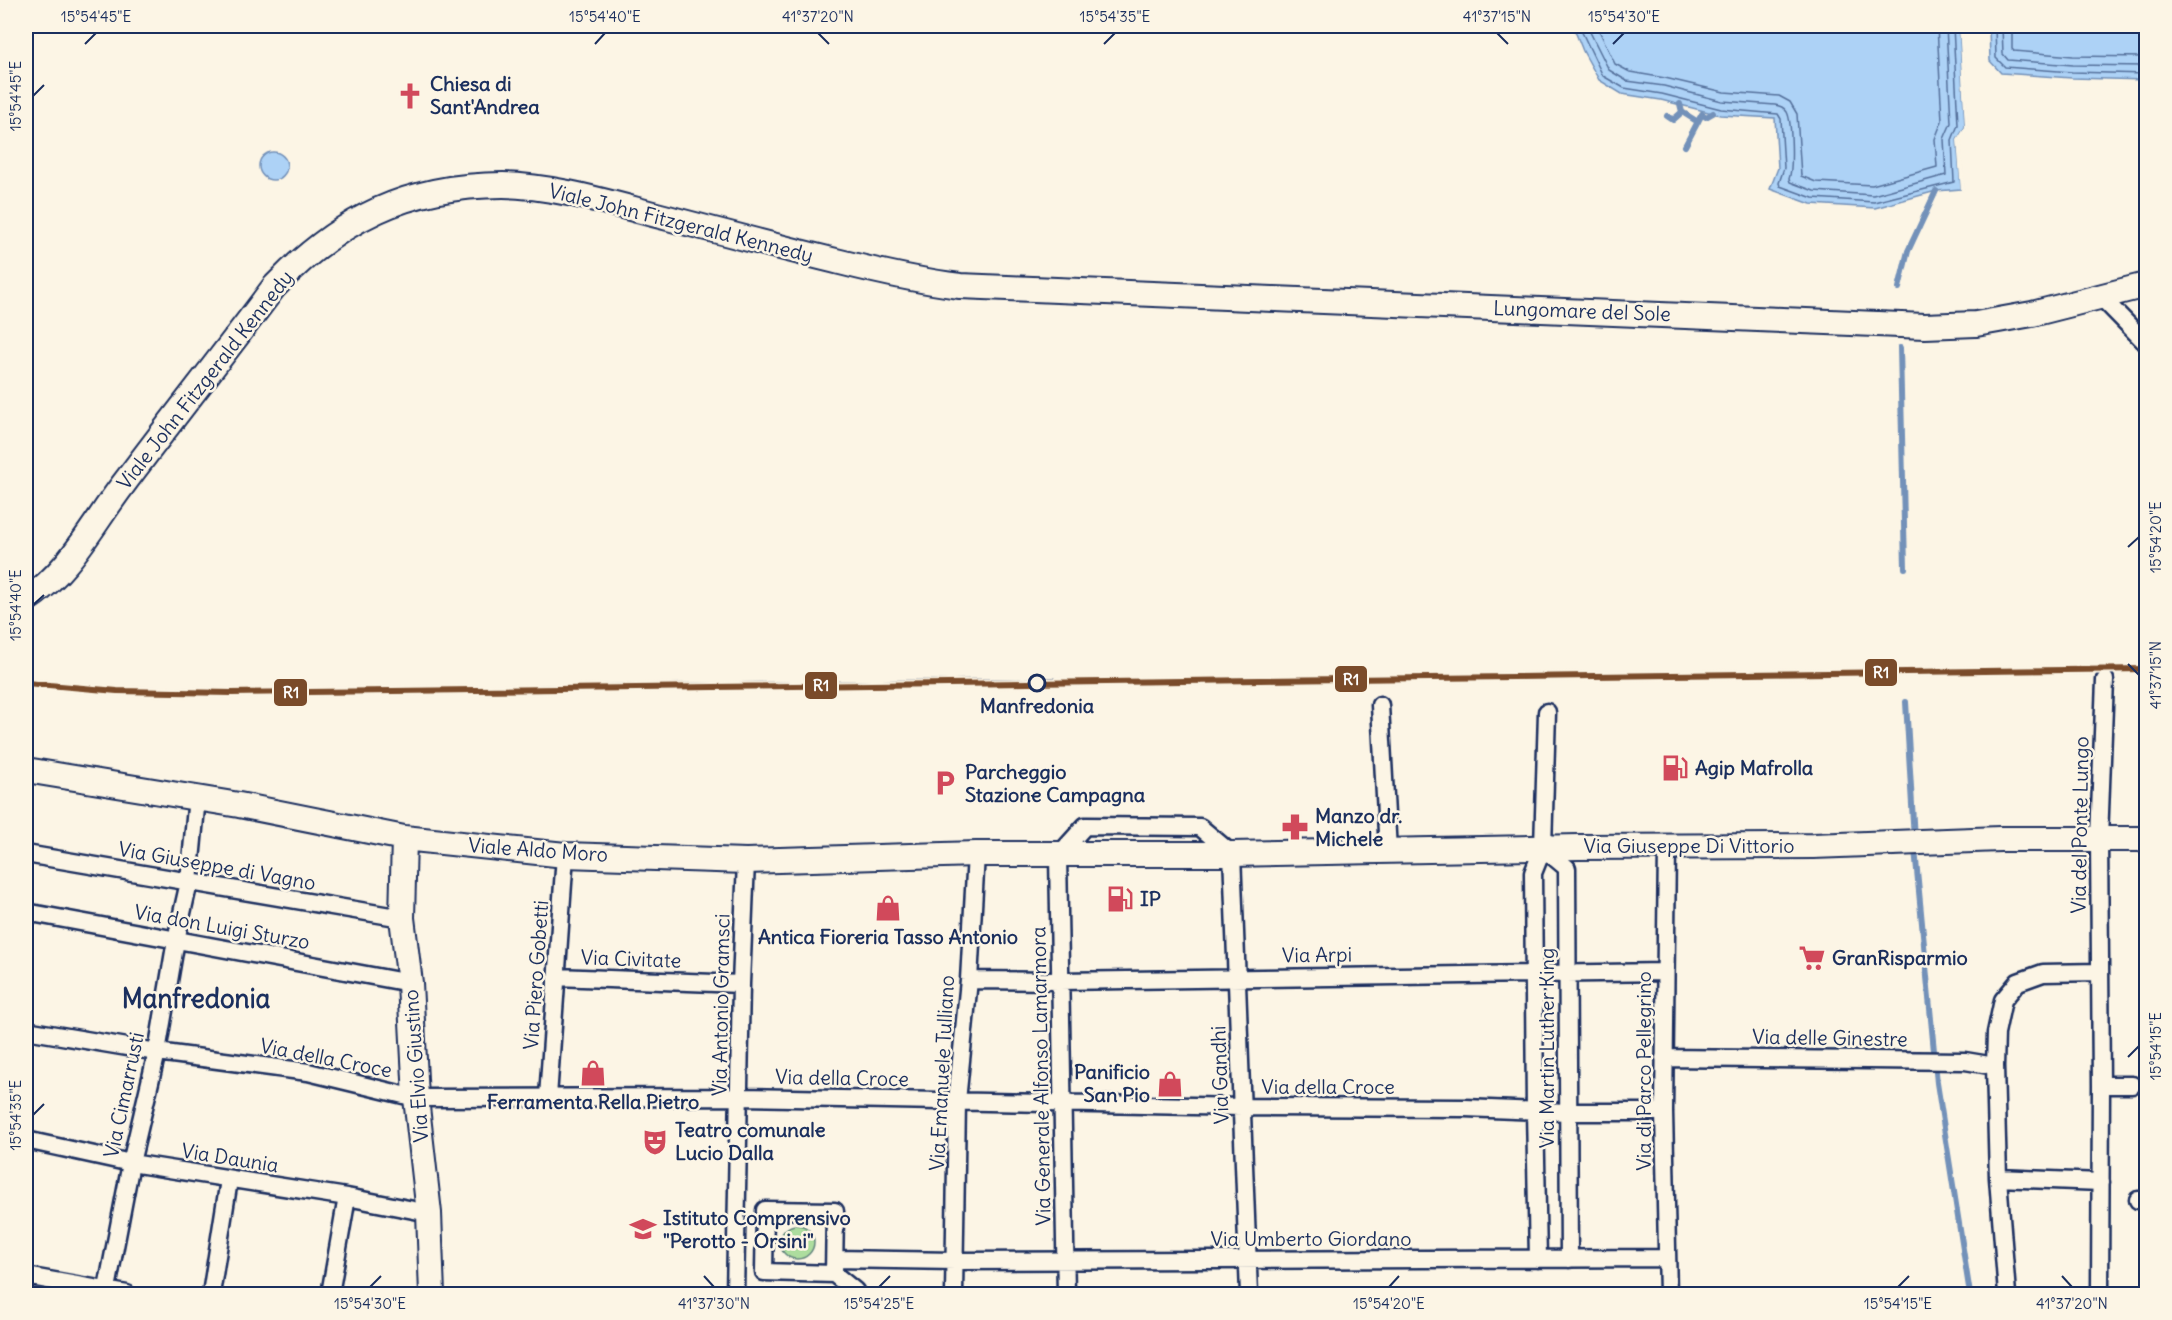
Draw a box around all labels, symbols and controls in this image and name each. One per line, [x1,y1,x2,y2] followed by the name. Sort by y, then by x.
[61,7,131,26] text: 15°54'45"E
[569,7,641,26] text: 15°54'40"E
[782,7,854,26] text: 41°37'20"N
[1080,7,1151,26] text: 15°54'35"E
[1463,7,1531,26] text: 41°37'15"N
[1588,7,1660,26] text: 15°54'30"E
[6,61,25,131] text: 15°54'45"E
[430,71,540,119] place label: Chiesa di Sant'Andrea
[395,81,425,111] church icon: Chiesa di Sant'Andrea
[546,178,816,267] street label: Viale John Fitzgerald Kennedy
[111,265,298,494] street label: Viale John Fitzgerald Kennedy
[1493,295,1671,326] street label: Lungomare del Sole
[2146,501,2165,573] text: 15°54'20"E
[6,569,25,641] text: 15°54'40"E
[2146,641,2165,709] text: 41°37'15"N
[1864,658,1898,687] line badge: R1
[1873,662,1889,682] text: R1
[1334,665,1368,693] line badge: R1
[1343,669,1359,689] text: R1
[804,671,838,700] line badge: R1
[1028,674,1046,692] marker: Manfredonia
[813,675,829,695] text: R1
[273,678,308,707] line badge: R1
[283,682,299,702] text: R1
[980,693,1095,718] place label: Manfredonia
[2065,736,2094,914] street label: Via del Ponte Lungo
[1660,753,1690,783] fuel station icon: Agip Mafrolla
[1695,755,1814,780] place label: Agip Mafrolla
[965,759,1146,807] place label: Parcheggio Stazione Campagna
[930,768,960,798] parking icon: Parcheggio Stazione Campagna
[1315,803,1402,851] place label: Manzo dr. Michele
[1280,812,1310,842] pharmacy icon: Manzo dr. Michele
[467,832,609,867] street label: Viale Aldo Moro
[1584,833,1794,858] street label: Via Giuseppe Di Vittorio
[116,836,318,895] street label: Via Giuseppe di Vagno
[1105,884,1135,914] fuel station icon: IP
[1140,886,1161,911] place label: IP
[873,893,903,923] shop icon: Antica Fioreria Tasso Antonio
[132,899,312,954] street label: Via don Luigi Sturzo
[518,899,553,1051] street label: Via Piero Gobetti
[706,914,735,1096] street label: Via Antonio Gramsci
[758,924,1018,949] place label: Antica Fioreria Tasso Antonio
[1025,926,1056,1226] street label: Via Generale Alfonso Lamarmora
[1282,941,1352,968] street label: Via Arpi
[1797,943,1827,973] supermarket icon: GranRisparmio
[580,944,682,973] street label: Via Civitate
[1832,945,1968,970] place label: GranRisparmio
[1534,948,1559,1148] street label: Via Martin Luther King
[1631,971,1656,1171] street label: Via di Parco Pellegrino
[924,974,959,1172] street label: Via Emanuele Tulliano
[122,982,270,1015] district label: Manfredonia
[398,989,433,1143] street label: Via Elvio Giustino
[2146,1012,2165,1080] text: 15°54'15"E
[1752,1024,1908,1051] street label: Via delle Ginestre
[1205,1025,1234,1125] street label: Via Gandhi
[98,1030,149,1160] street label: Via Cimarrusti
[258,1032,394,1083] street label: Via della Croce
[578,1058,608,1088] shop icon: Ferramenta Rella Pietro
[1074,1059,1150,1107] place label: Panificio San Pio
[775,1064,909,1091] street label: Via della Croce
[1155,1069,1185,1099] shop icon: Panificio San Pio
[1261,1074,1395,1099] street label: Via della Croce
[6,1079,25,1150] text: 15°54'35"E
[487,1089,699,1114] place label: Ferramenta Rella Pietro
[675,1117,826,1165] place label: Teatro comunale Lucio Dalla
[640,1127,670,1157] theatre icon: Teatro comunale Lucio Dalla
[180,1138,280,1178] street label: Via Daunia
[663,1205,851,1253] place label: Istituto Comprensivo "Perotto - Orsini"
[628,1214,658,1244] school or university icon: Istituto Comprensivo "Perotto - Orsini"
[1211,1226,1412,1251] street label: Via Umberto Giordano
[334,1294,406,1313] text: 15°54'30"E
[678,1294,750,1313] text: 41°37'30"N
[844,1294,914,1313] text: 15°54'25"E
[1353,1294,1425,1313] text: 15°54'20"E
[1864,1294,1932,1313] text: 15°54'15"E
[2036,1294,2108,1313] text: 41°37'20"N

